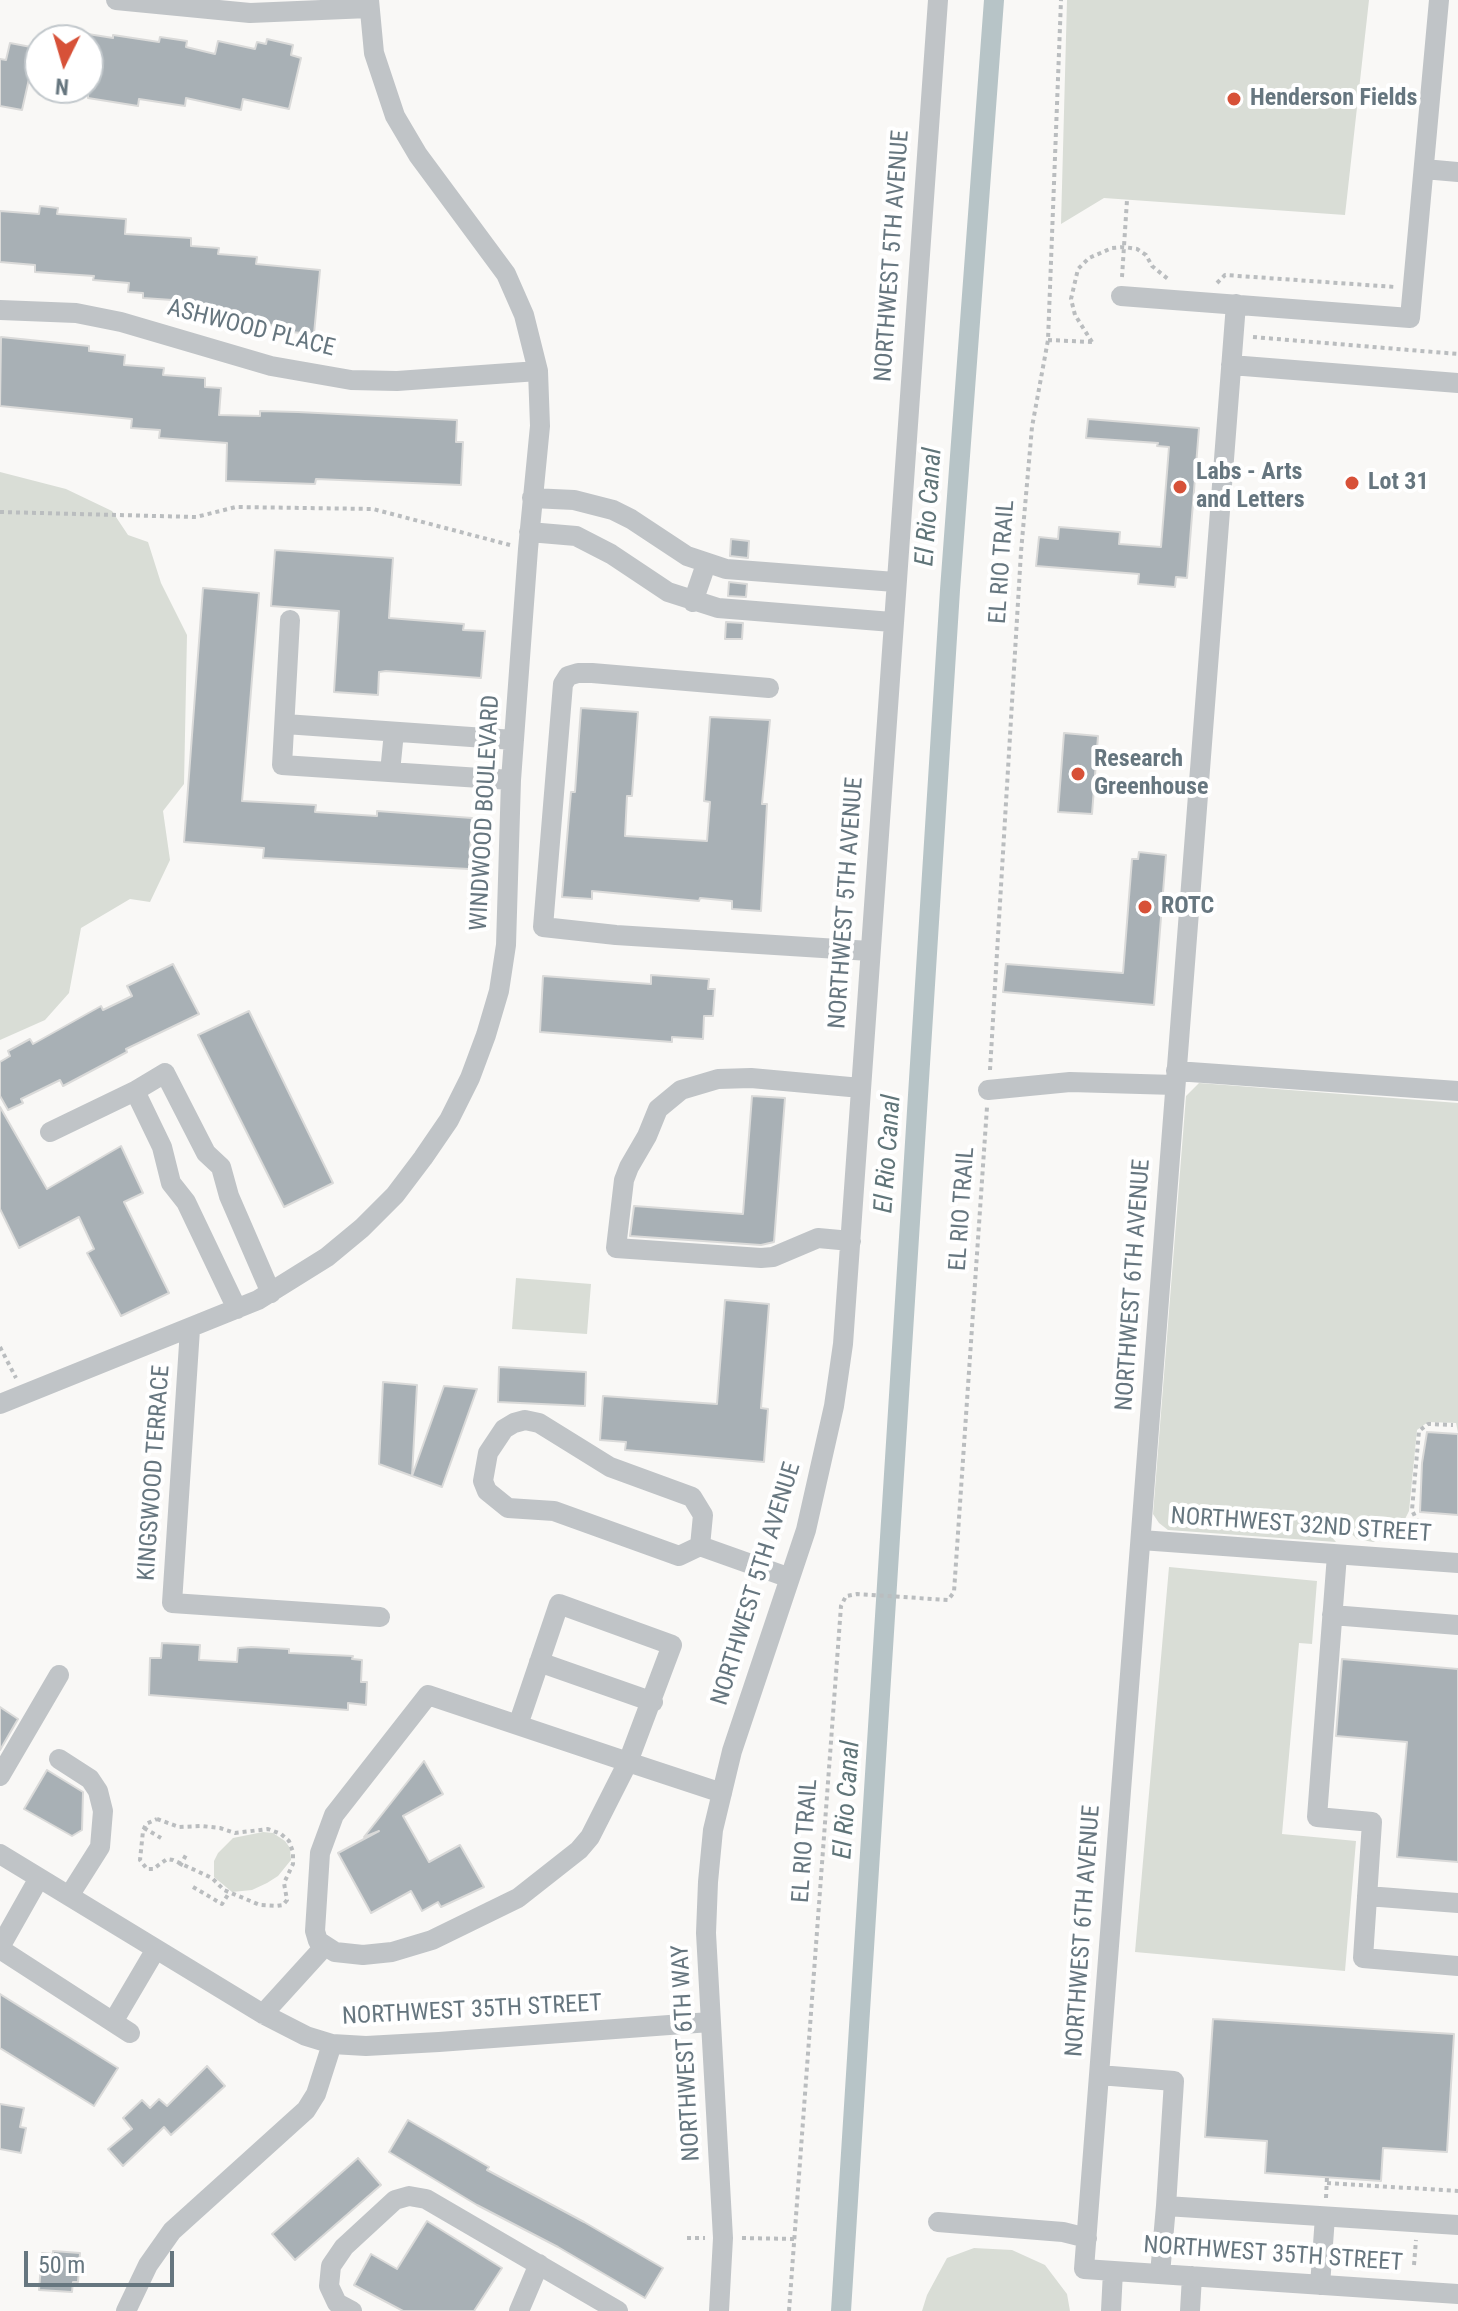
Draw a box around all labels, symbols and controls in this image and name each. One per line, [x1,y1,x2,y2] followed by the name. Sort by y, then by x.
[24,24,104,104] north arrow
[54,73,70,99] text: N
[1250,85,1417,113] place label: Henderson Fields
[1225,90,1243,108] marker: Henderson Fields
[870,129,916,383] street label: NORTHWEST 5TH AVENUE
[164,294,338,364] street label: ASHWOOD PLACE
[910,447,950,567] water label: El Rio Canal
[1196,459,1305,515] place label: Labs - Arts and Letters
[1368,469,1429,497] place label: Lot 31
[1343,474,1361,492] marker: Lot 31
[1171,478,1189,496] marker: Labs - Arts and Letters
[984,499,1022,625] street label: EL RIO TRAIL
[465,694,507,932] street label: WINDWOOD BOULEVARD
[1094,746,1208,802] place label: Research Greenhouse
[1069,765,1087,783] marker: Research Greenhouse
[824,776,870,1030] street label: NORTHWEST 5TH AVENUE
[1161,893,1214,921] place label: ROTC
[1136,898,1154,916] marker: ROTC
[869,1094,909,1214] water label: El Rio Canal
[944,1146,982,1272] street label: EL RIO TRAIL
[1111,1158,1157,1412] street label: NORTHWEST 6TH AVENUE
[133,1364,177,1582] street label: KINGSWOOD TERRACE
[706,1459,808,1709] street label: NORTHWEST 5TH AVENUE
[1170,1503,1432,1549] street label: NORTHWEST 32ND STREET
[828,1740,868,1860] water label: El Rio Canal
[787,1778,825,1904] street label: EL RIO TRAIL
[1061,1804,1107,2058] street label: NORTHWEST 6TH AVENUE
[667,1944,707,2162] street label: NORTHWEST 6TH WAY
[341,1990,603,2032] street label: NORTHWEST 35TH STREET
[1142,2232,1404,2278] street label: NORTHWEST 35TH STREET
[28,2235,178,2285] scale bar
[38,2251,85,2279] text: 50 m

